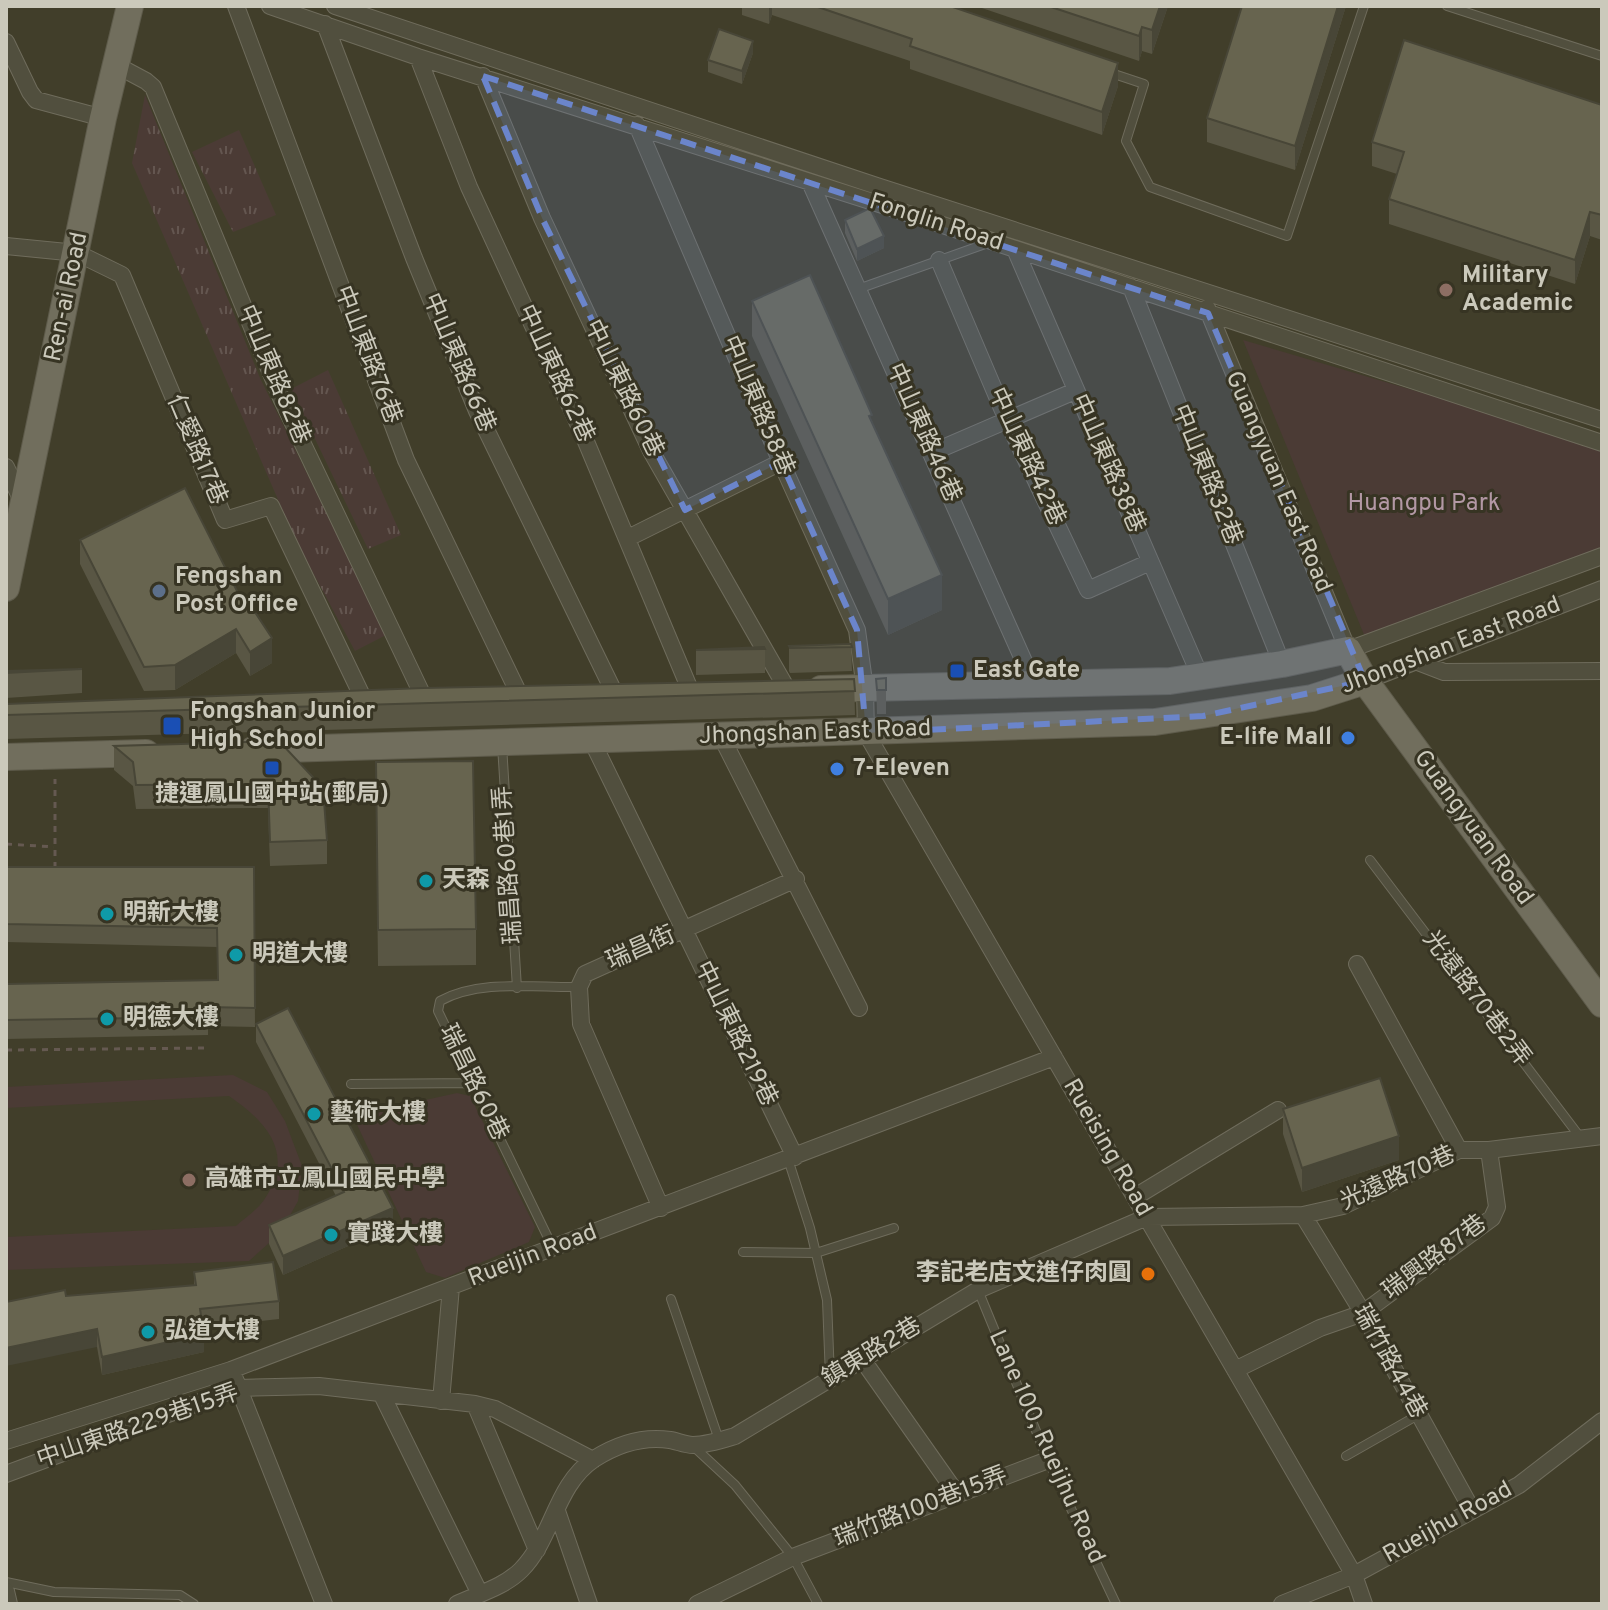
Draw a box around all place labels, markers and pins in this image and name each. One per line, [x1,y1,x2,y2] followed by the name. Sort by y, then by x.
[1462,261,1573,319] place label: Military Academic
[1437,281,1455,299] marker: Military Academic
[175,562,298,620] place label: Fengshan Post Office
[150,582,168,600] marker: Fengshan Post Office
[973,656,1080,686] place label: East Gate
[948,662,966,680] marker: East Gate
[190,697,375,755] place label: Fongshan Junior High School
[161,715,183,737] marker: Fongshan Junior High School
[1219,723,1332,753] place label: E-life Mall
[1339,729,1357,747] marker: E-life Mall
[853,754,950,784] place label: 7-Eleven
[263,759,281,777] marker: 捷運鳳山國中站(郵局)
[828,760,846,778] marker: 7-Eleven
[155,780,389,810] place label: 捷運鳳山國中站(郵局)
[442,866,490,896] place label: 天森
[417,872,435,890] marker: 天森
[123,899,219,929] place label: 明新大樓
[98,905,116,923] marker: 明新大樓
[252,940,348,970] place label: 明道大樓
[227,946,245,964] marker: 明道大樓
[123,1004,219,1034] place label: 明德大樓
[98,1010,116,1028] marker: 明德大樓
[330,1099,426,1129] place label: 藝術大樓
[305,1105,323,1123] marker: 藝術大樓
[205,1165,445,1195] place label: 高雄市立鳳山國民中學
[180,1171,198,1189] marker: 高雄市立鳳山國民中學
[347,1220,443,1250] place label: 實踐大樓
[322,1226,340,1244] marker: 實踐大樓
[916,1259,1132,1289] place label: 李記老店文進仔肉圓
[1139,1265,1157,1283] marker: 李記老店文進仔肉圓
[164,1317,260,1347] place label: 弘道大樓
[139,1323,157,1341] marker: 弘道大樓

